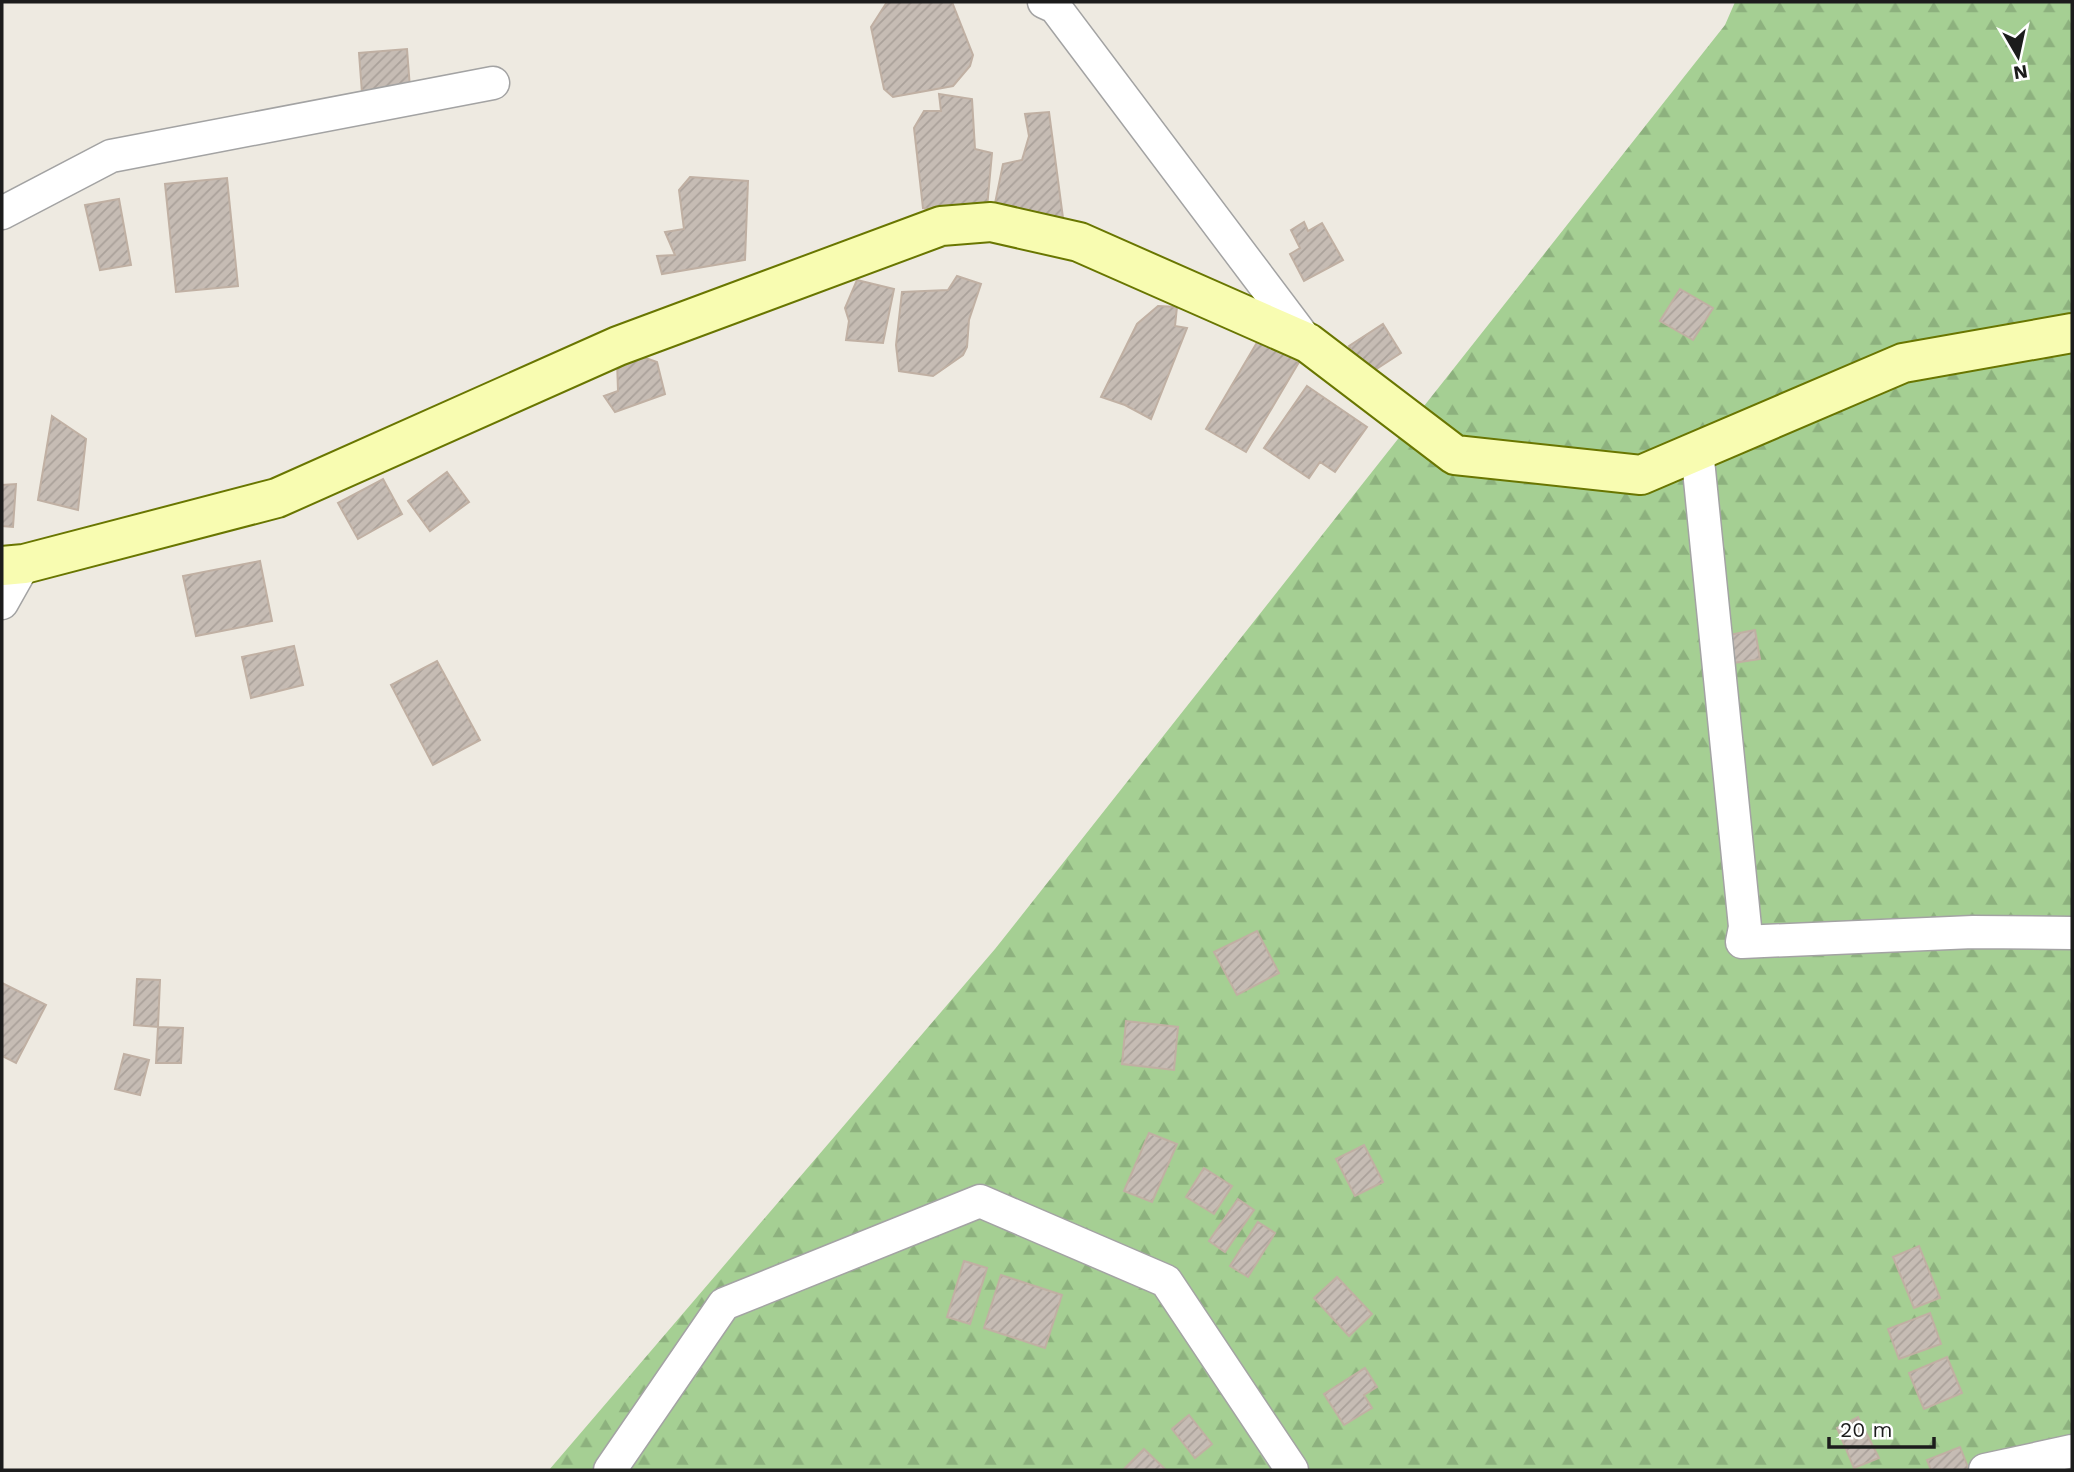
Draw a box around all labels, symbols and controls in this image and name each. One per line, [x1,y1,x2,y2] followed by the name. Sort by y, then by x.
[1983,21,2053,91] north arrow
[2012,60,2029,85] text: N
[1829,1406,1934,1450] scale bar
[1840,1417,1892,1442] text: 20 m

